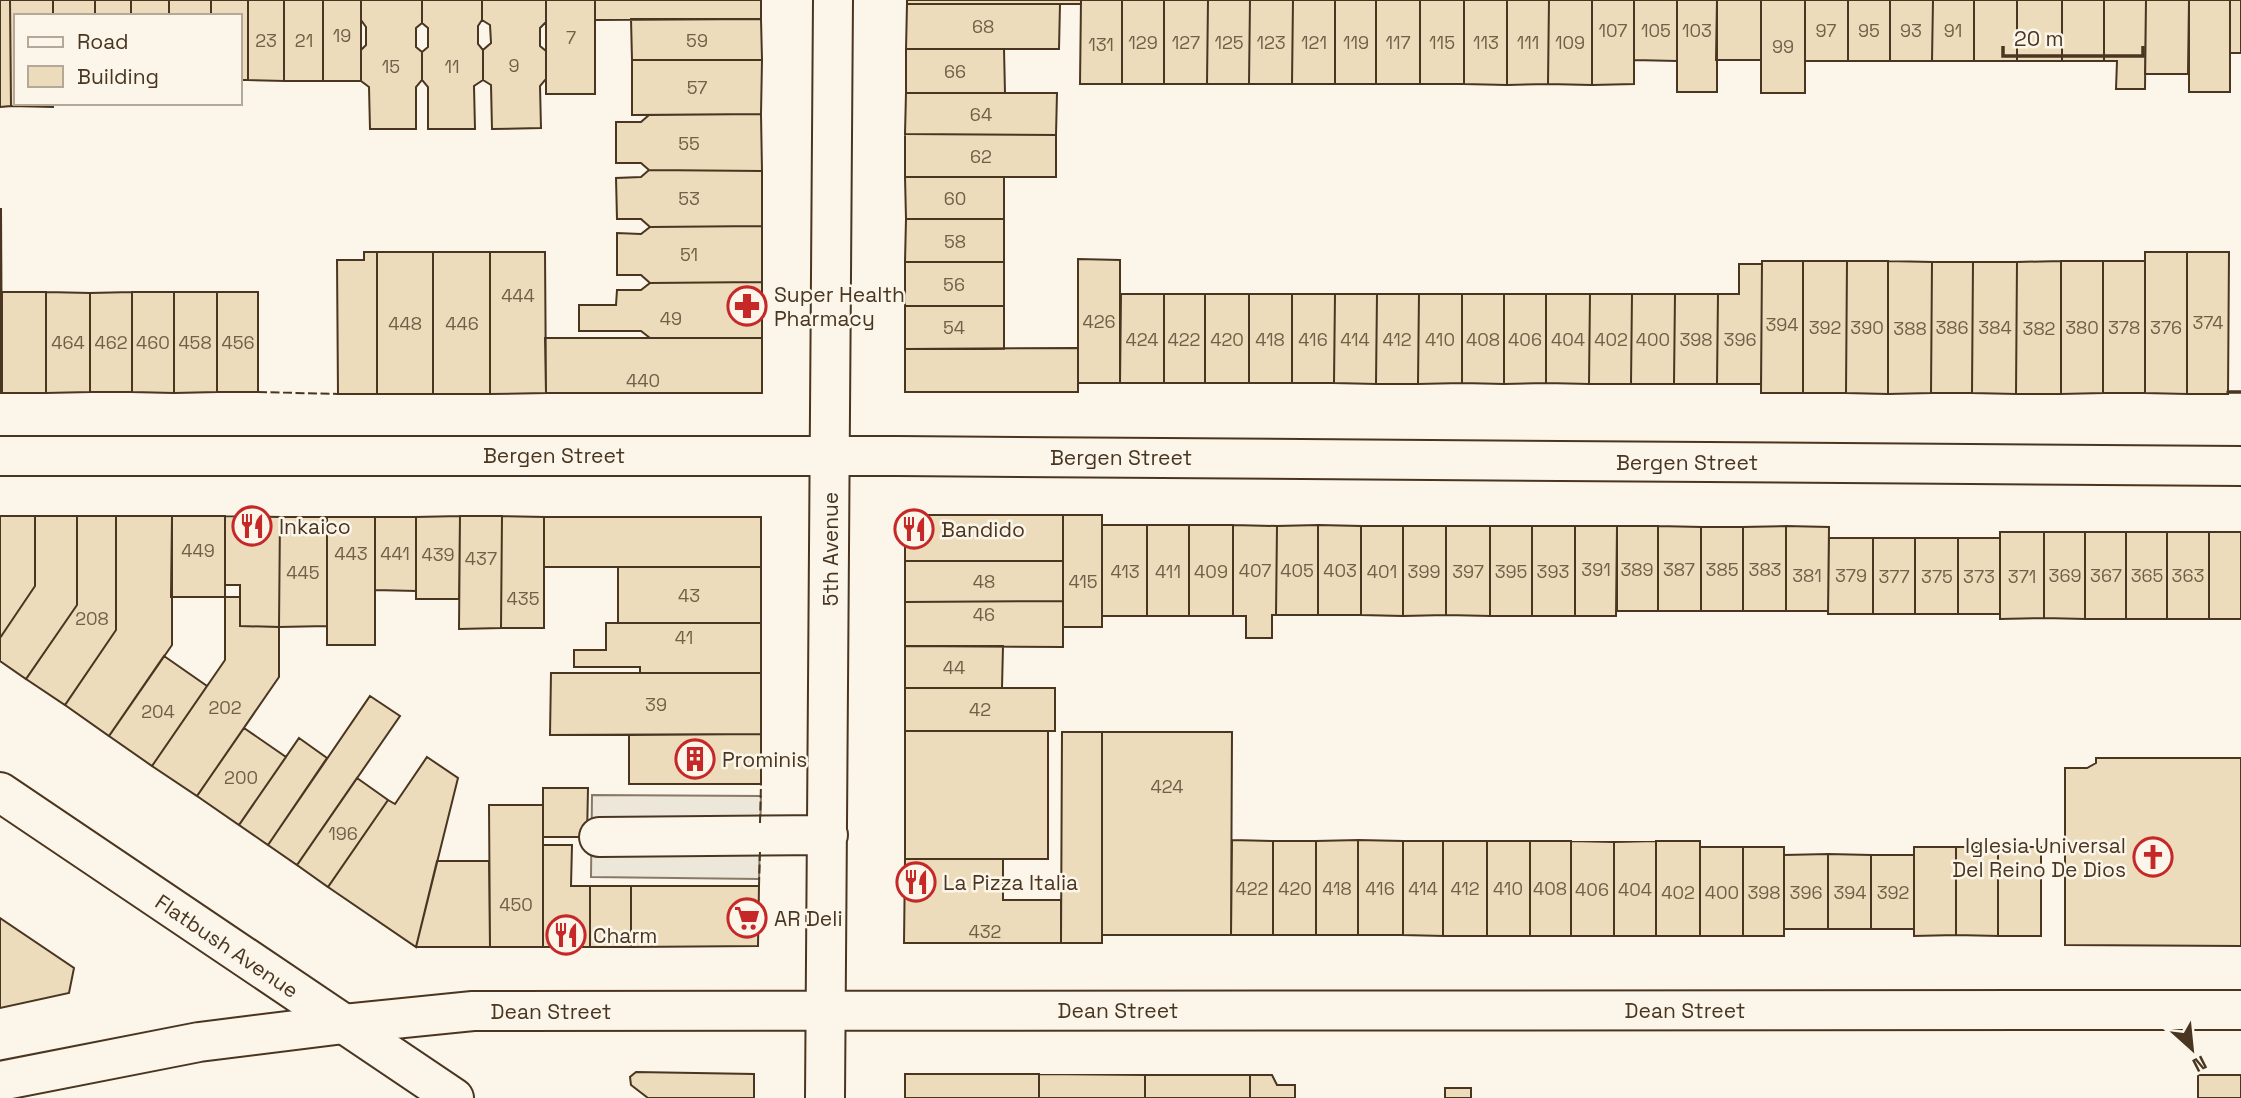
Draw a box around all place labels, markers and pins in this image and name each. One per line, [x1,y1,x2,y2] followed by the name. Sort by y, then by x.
[774,281,905,332] place label: Super Health Pharmacy
[726,285,768,327] pharmacy icon: Super Health Pharmacy
[231,505,273,547] restaurant icon: Inkaico
[893,508,935,550] restaurant icon: Bandido
[279,513,351,540] place label: Inkaico
[941,516,1025,543] place label: Bandido
[674,738,716,780] building icon: Prominis
[722,746,807,773] place label: Prominis
[1952,832,2126,883] place label: Iglesia Universal Del Reino De Dios
[2132,836,2174,878] church icon: Iglesia Universal Del Reino De Dios
[895,861,937,903] restaurant icon: La Pizza Italia
[943,869,1078,896] place label: La Pizza Italia
[726,897,768,939] supermarket icon: AR Deli
[774,905,843,932] place label: AR Deli
[545,914,587,956] restaurant icon: Charm
[593,922,657,949] place label: Charm

